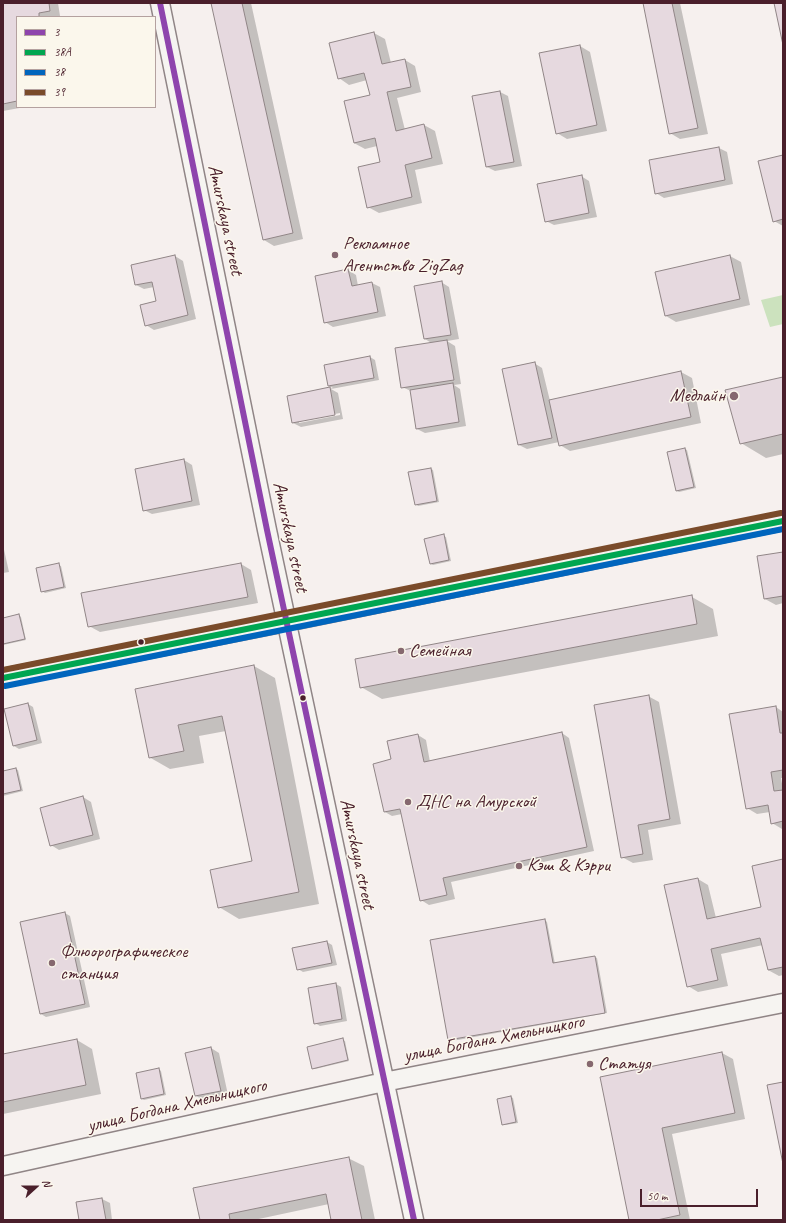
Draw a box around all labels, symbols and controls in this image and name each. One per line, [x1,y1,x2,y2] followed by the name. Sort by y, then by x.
[16,16,156,108] legend
[54,24,59,40] text: 3
[54,44,71,60] text: 38А
[54,64,65,80] text: 38
[54,84,65,100] text: 39
[202,163,248,277] street label: Amurskaya street
[343,233,462,277] place label: Рекламное Агентство ZigZag
[330,250,340,260] marker: Рекламное Агентство ZigZag
[670,385,725,407] place label: Медлайн
[728,390,740,402] marker: Медлайн
[267,480,313,594] street label: Amurskaya street
[136,637,146,647] unlabelled marker
[409,640,470,662] place label: Семейная
[396,646,406,656] marker: Семейная
[298,693,308,703] unlabelled marker
[416,791,536,813] place label: ДНС на Амурской
[334,797,380,911] street label: Amurskaya street
[403,797,413,807] marker: ДНС на Амурской
[527,855,610,877] place label: Кэш & Кэрри
[514,861,524,871] marker: Кэш & Кэрри
[60,941,187,985] place label: Флюорографическое станция
[47,958,57,968] marker: Флюорографическое станция
[402,1010,586,1068] street label: улица Богдана Хмельницкого
[598,1053,650,1075] place label: Статуя
[585,1059,595,1069] marker: Статуя
[85,1074,269,1138] street label: улица Богдана Хмельницкого
[16,1167,56,1207] north arrow
[39,1177,55,1188] text: N
[642,1181,760,1207] scale bar
[647,1188,667,1204] text: 50 m

